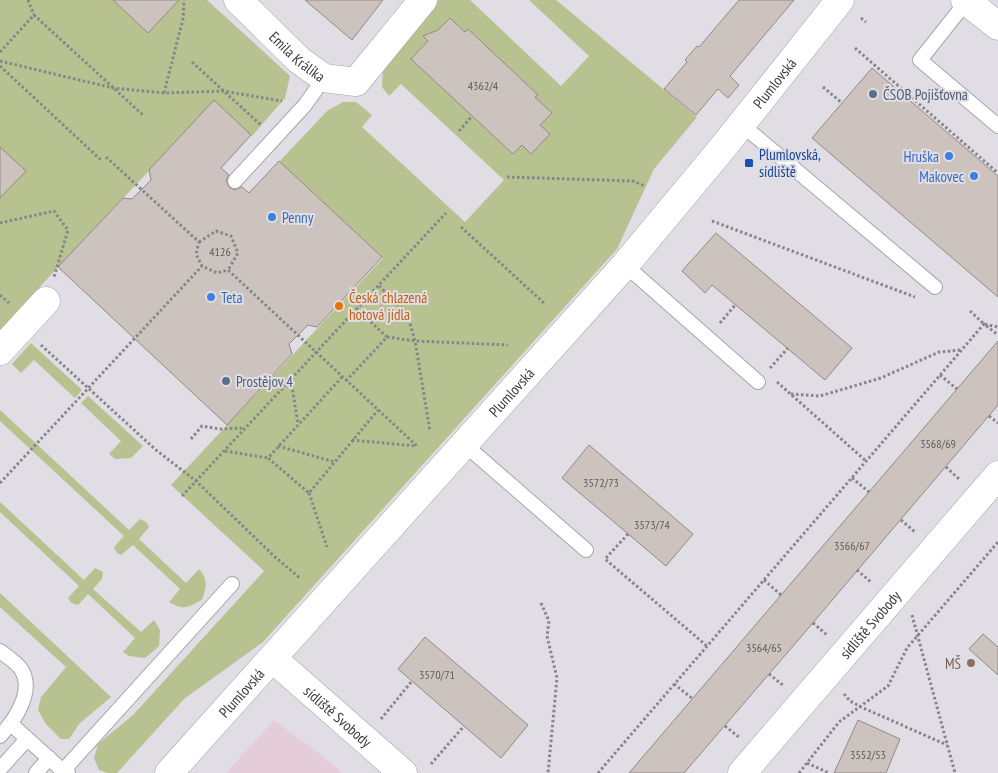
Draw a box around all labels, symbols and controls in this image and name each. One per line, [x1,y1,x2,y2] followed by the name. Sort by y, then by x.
[266,27,329,85] street label: Emila Králíka
[748,54,800,112] street label: Plumlovská
[468,78,499,93] house number: 4362/4
[883,85,968,104] place label: ČSOB Pojišťovna
[867,88,879,100] marker: ČSOB Pojišťovna
[759,145,821,181] place label: Plumlovská, sídliště
[903,147,939,166] place label: Hruška
[943,150,955,162] marker: Hruška
[743,157,755,169] marker: Plumlovská, sídliště
[919,167,965,186] place label: Makovec
[968,170,980,182] marker: Makovec
[282,208,314,227] place label: Penny
[266,211,278,223] marker: Penny
[209,244,231,259] house number: 4126
[221,288,242,307] place label: Teta
[349,288,427,324] place label: Česká chlazená hotová jídla
[205,291,217,303] marker: Teta
[333,300,345,312] marker: Česká chlazená hotová jídla
[484,364,538,420] street label: Plumlovská
[236,372,293,391] place label: Prostějov 4
[220,375,232,387] marker: Prostějov 4
[920,436,956,451] house number: 3568/69
[583,475,619,490] house number: 3572/73
[634,517,671,532] house number: 3573/74
[834,538,870,553] house number: 3566/67
[835,586,905,662] street label: sídliště Svobody
[746,640,782,655] house number: 3564/65
[945,654,961,673] place label: MŠ
[965,657,977,669] marker: MŠ
[214,664,268,721] street label: Plumlovská
[419,667,455,682] house number: 3570/71
[300,681,376,751] street label: sídliště Svobody
[850,747,886,762] house number: 3552/53

